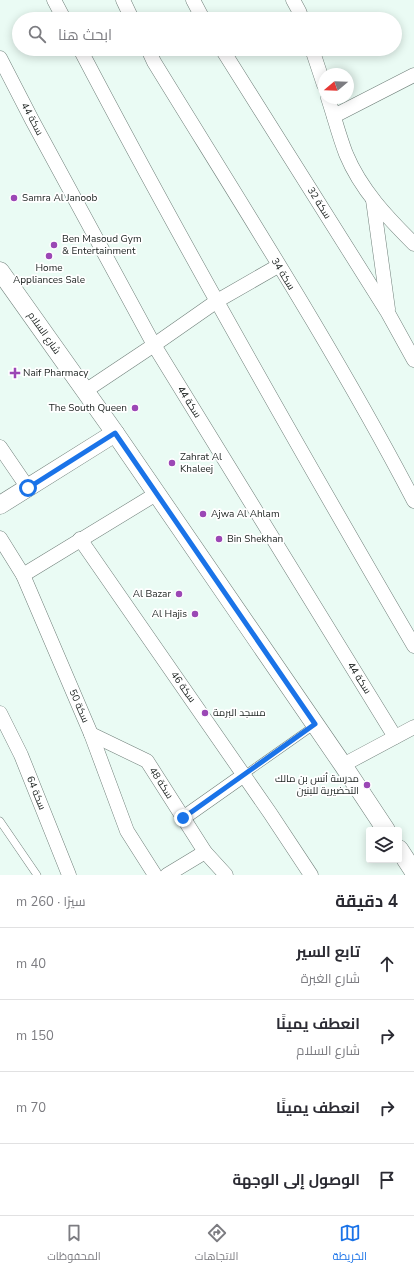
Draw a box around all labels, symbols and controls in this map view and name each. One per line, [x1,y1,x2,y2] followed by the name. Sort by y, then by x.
[12,12,402,56] search box
[26,23,48,45] icon: search
[58,25,112,45] text: ابحث هنا
[318,68,354,104] north arrow
[18,100,46,138] street label: سكة 44
[304,184,334,222] street label: سكة 32
[22,191,98,205] place label: Samra Al Janoob
[9,193,19,203] marker: Samra Al Janoob
[62,232,142,258] place label: Ben Masoud Gym & Entertainment
[49,240,59,250] marker: Ben Masoud Gym & Entertainment
[44,251,54,261] marker: Home Appliances Sale
[268,255,298,293] street label: سكة 34
[13,261,85,287] place label: Home Appliances Sale
[24,309,64,357] street label: شارع السلام
[23,366,89,380] place label: Naif Pharmacy
[10,368,20,378] marker: Naif Pharmacy
[174,383,204,421] street label: سكة 44
[49,401,127,415] place label: The South Queen
[130,403,140,413] marker: The South Queen
[180,450,222,476] place label: Zahrat Al Khaleej
[167,458,177,468] marker: Zahrat Al Khaleej
[19,479,37,497] route start
[211,507,279,521] place label: Ajwa Al Ahlam
[198,509,208,519] marker: Ajwa Al Ahlam
[227,532,283,546] place label: Bin Shekhan
[214,534,224,544] marker: Bin Shekhan
[133,587,171,601] place label: Al Bazar
[174,589,184,599] marker: Al Bazar
[152,607,187,621] place label: Al Hajis
[190,609,200,619] marker: Al Hajis
[344,659,374,697] street label: سكة 44
[167,669,199,705] street label: سكة 46
[66,687,92,725] street label: سكة 50
[213,706,266,720] place label: مسجد البرمة
[200,708,210,718] marker: مسجد البرمة
[146,764,176,802] street label: سكة 48
[275,772,359,798] place label: مدرسة أنس بن مالك التحضيرية للبنين
[23,774,49,812] street label: سكة 64
[362,780,372,790] marker: مدرسة أنس بن مالك التحضيرية للبنين
[174,809,192,827] route end
[366,827,402,863] map controls
[366,827,402,863] button: layers
[335,890,398,913] text: 4 دقيقة
[16,893,86,911] text: سيرًا · 260 m
[296,942,360,962] text: تابع السير
[376,953,398,975] icon: ahead
[16,955,46,973] text: 40 m
[301,970,360,988] text: شارع الغبرة
[276,1014,360,1034] text: انعطف يمينًا
[376,1025,398,1047] icon: right
[16,1027,54,1045] text: 150 m
[296,1042,360,1060] text: شارع السلام
[376,1097,398,1119] icon: right
[276,1098,360,1118] text: انعطف يمينًا
[16,1099,46,1117] text: 70 m
[376,1169,398,1191] icon: arrive
[232,1170,360,1190] text: الوصول إلى الوجهة
[47,1222,101,1266] tab: المحفوظات
[195,1222,238,1266] tab: الاتجاهات
[333,1222,367,1266] tab: الخريطة

